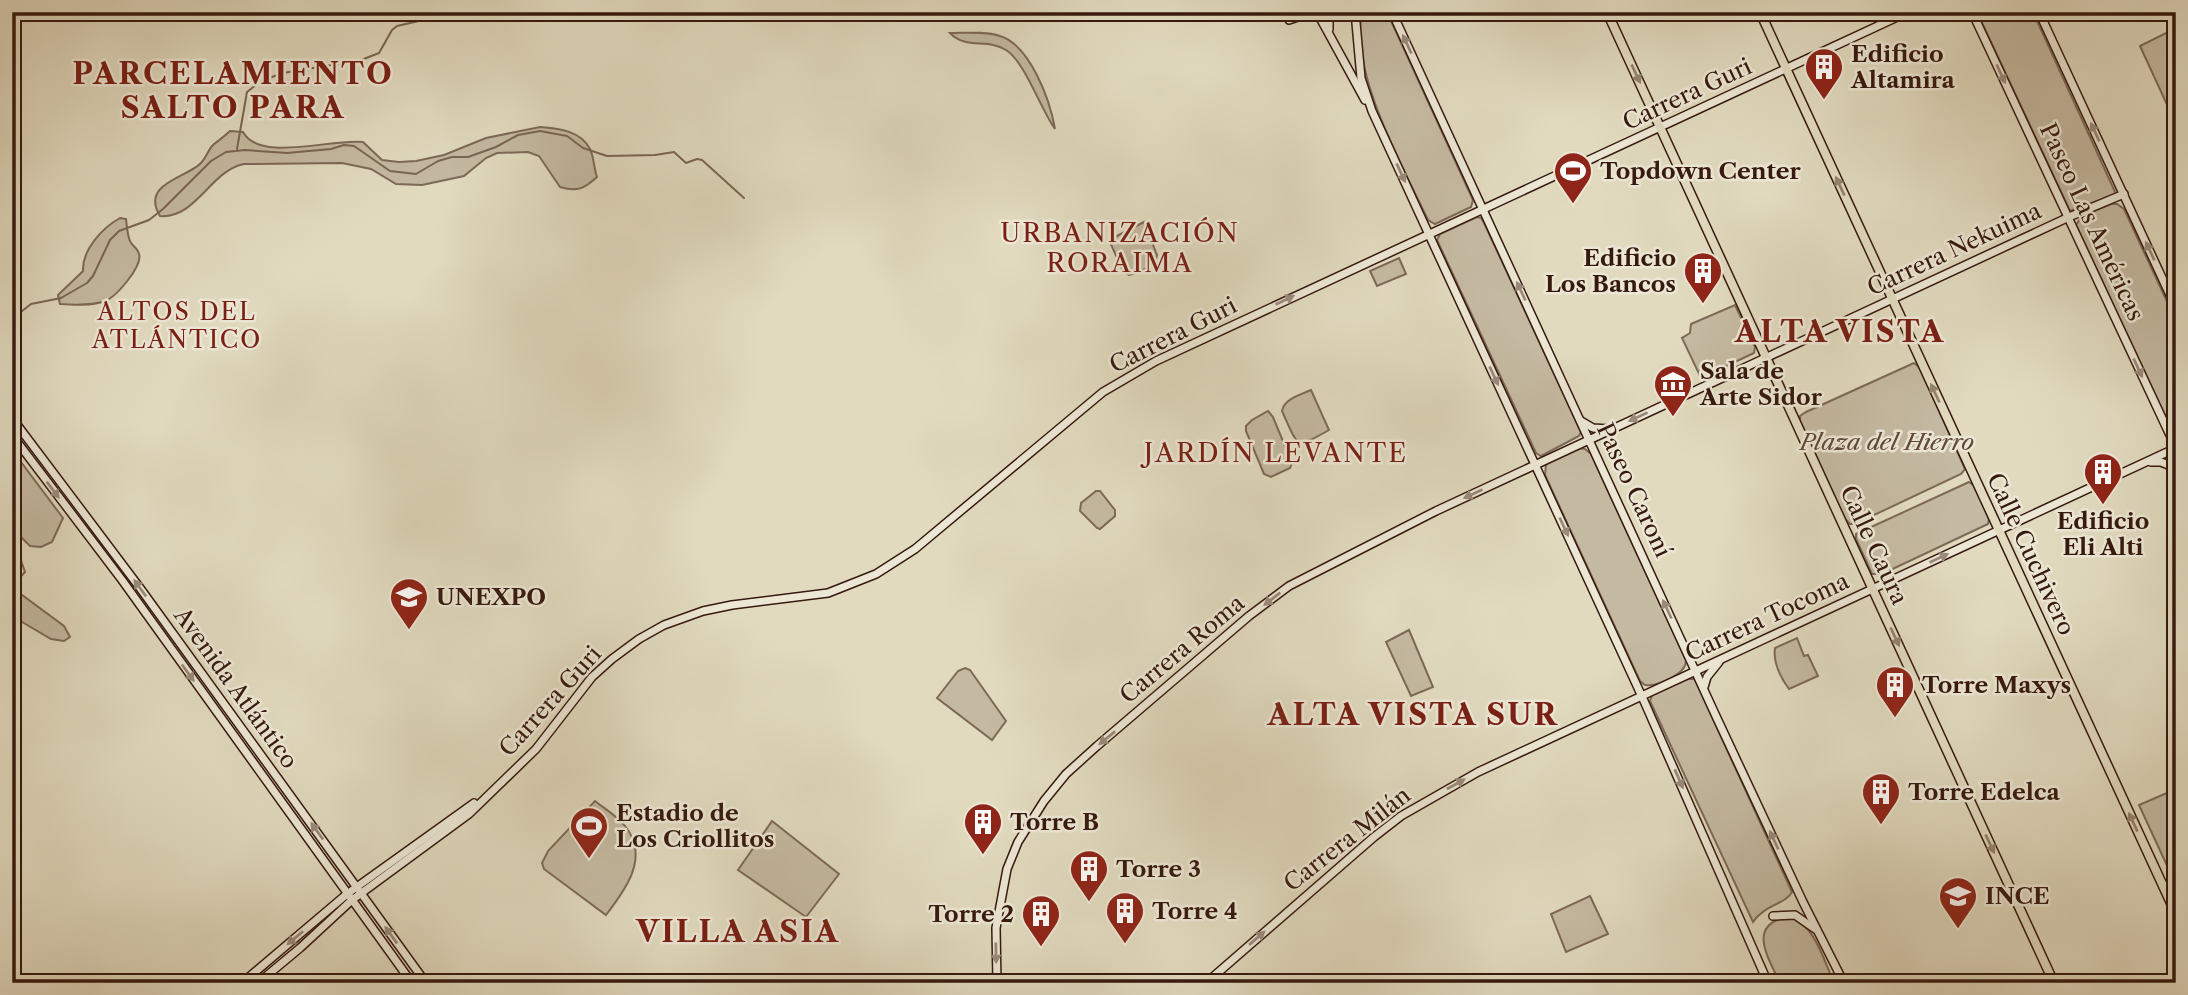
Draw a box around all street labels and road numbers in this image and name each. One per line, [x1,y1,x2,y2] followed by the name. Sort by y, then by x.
[1618,52,1756,136] street label: Carrera Guri
[2034,119,2150,325] street label: Paseo Las Américas
[1863,196,2046,302] street label: Carrera Nekuima
[1105,291,1241,379] street label: Carrera Guri
[1591,418,1677,562] street label: Paseo Caroní
[1981,468,2081,640] street label: Calle Cuchivero
[1834,481,1914,610] street label: Calle Caura
[1681,566,1854,667] street label: Carrera Tocoma
[1114,588,1251,709] street label: Carrera Roma
[168,601,304,774] street label: Avenida Atlántico
[493,640,607,762] street label: Carrera Guri
[1278,781,1416,897] street label: Carrera Milán

